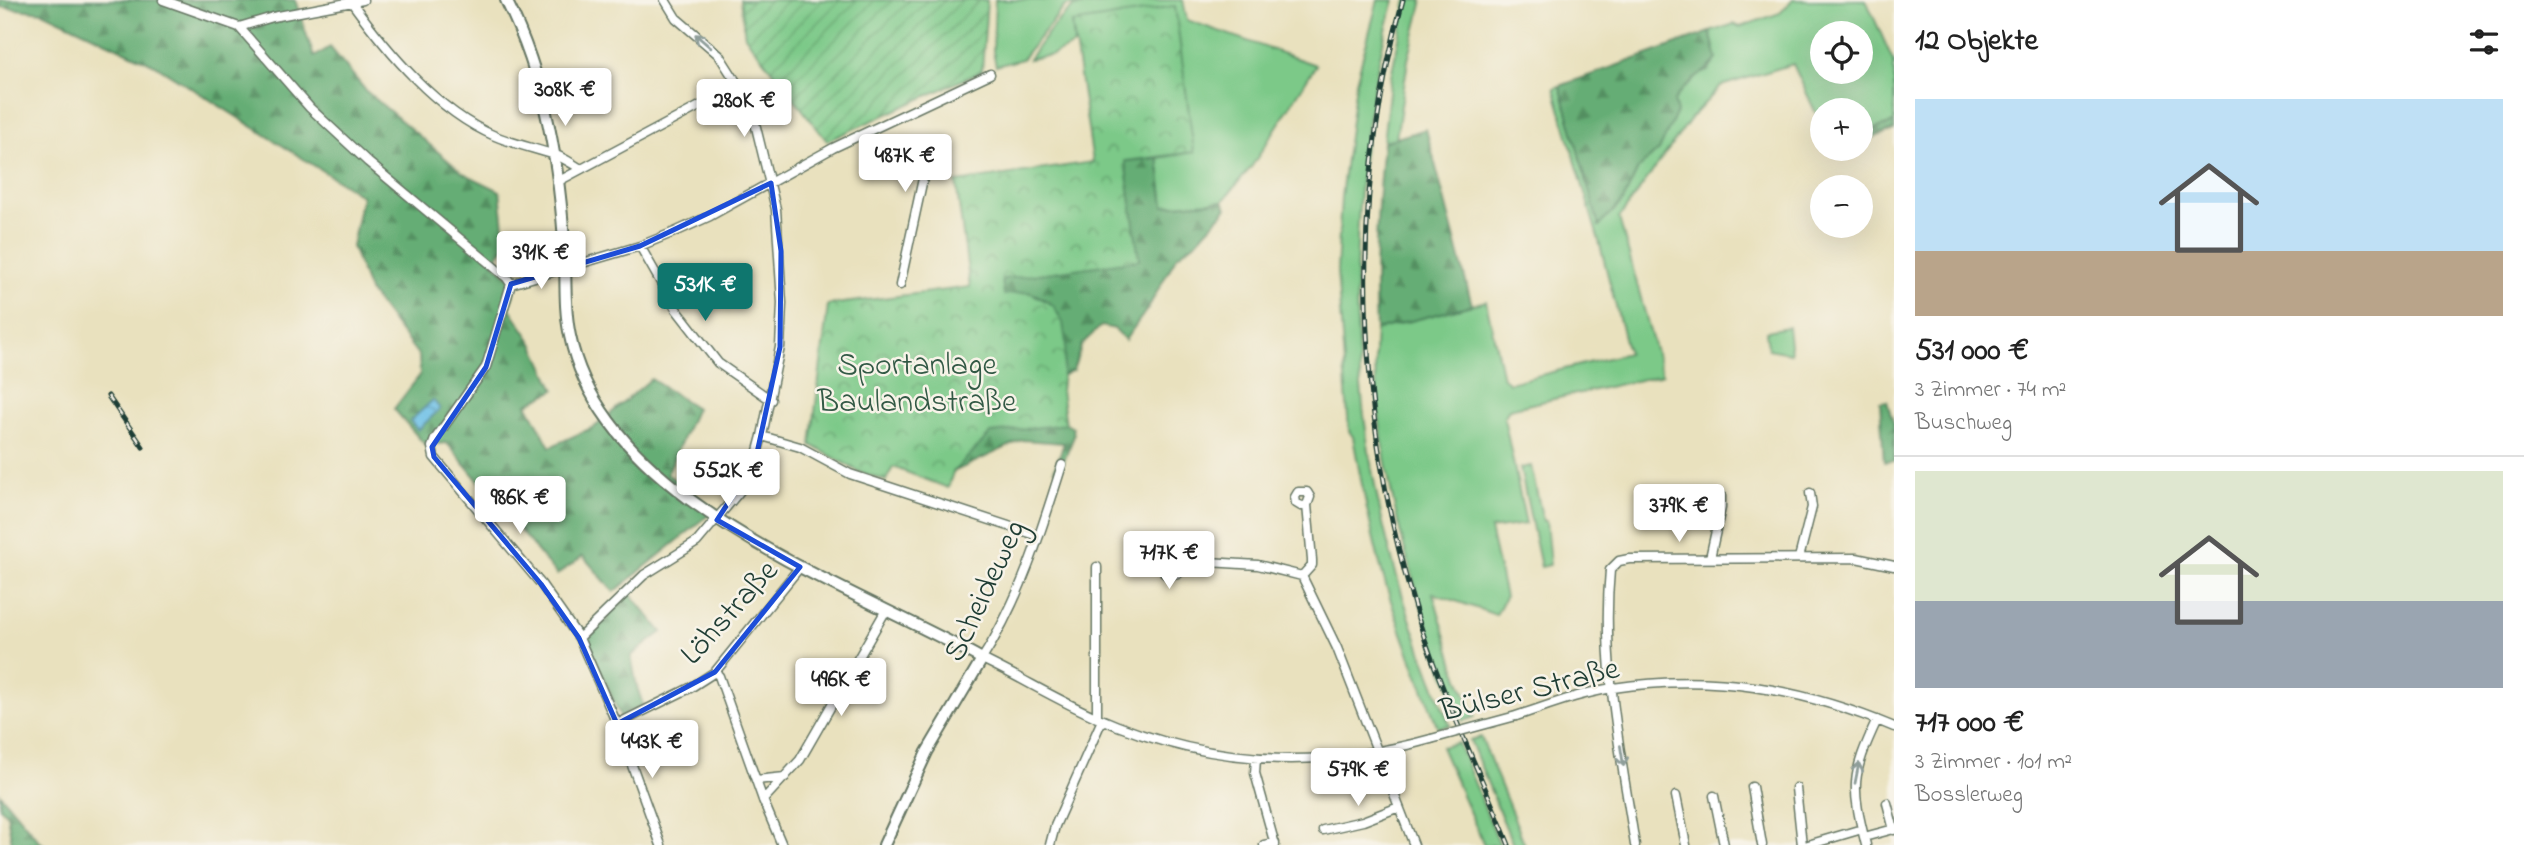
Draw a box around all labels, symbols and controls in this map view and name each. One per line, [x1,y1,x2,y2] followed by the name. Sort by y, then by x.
[1915,20,2038,64] text: 12 Objekte
[1810,21,1873,238] map controls
[1810,21,1873,84] button: locate
[2465,23,2503,61] icon: filters
[695,33,713,49] one-way arrow
[508,68,622,128] pin: 308K €
[535,74,596,107] text: 308K €
[687,80,801,139] pin: 280K €
[713,85,775,118] text: 280K €
[1810,98,1873,161] button: +
[848,134,962,194] pin: 487K €
[875,140,935,173] text: 487K €
[2146,145,2272,271] icon: home
[1810,175,1873,238] button: −
[484,232,598,291] pin: 391K €
[513,237,569,270] text: 391K €
[648,264,762,323] pin: 531K €
[674,269,736,302] text: 531K €
[1915,330,2029,374] text: 531 000 €
[817,343,1017,427] park label: Sportanlage Baulandstraße
[1915,374,2066,407] text: 3 Zimmer · 74 m²
[1915,407,2012,440] text: Buschweg
[671,449,785,509] pin: 552K €
[693,455,763,488] text: 552K €
[463,476,577,536] pin: 986K €
[491,482,549,515] text: 986K €
[1622,484,1736,544] pin: 379K €
[1650,490,1708,523] text: 379K €
[933,513,1040,670] street label: Scheideweg
[2146,517,2272,643] icon: home
[1112,532,1226,591] pin: 717K €
[1139,537,1199,570] text: 717K €
[670,550,791,677] street label: Löhstraße
[1434,646,1625,737] street label: Bülser Straße
[784,658,898,718] pin: 496K €
[811,664,871,697] text: 496K €
[1915,702,2024,746] text: 717 000 €
[595,720,709,780] pin: 443K €
[621,726,683,759] text: 443K €
[1615,744,1628,767] one-way arrow
[1915,746,2072,779] text: 3 Zimmer · 101 m²
[1301,748,1415,808] pin: 579K €
[1327,754,1389,787] text: 579K €
[1851,762,1864,785] one-way arrow
[1915,779,2023,812] text: Bosslerweg

